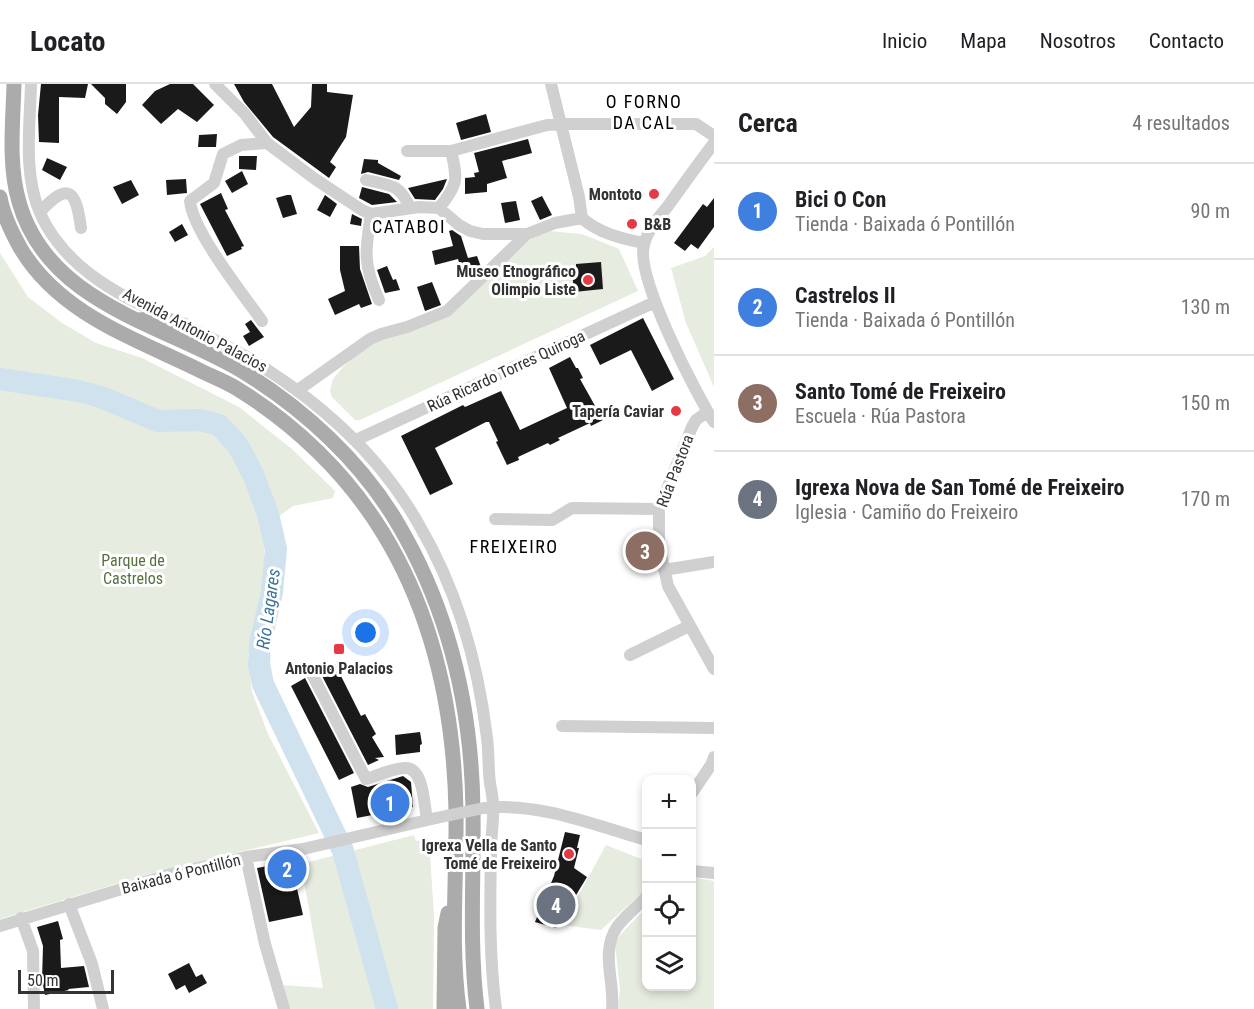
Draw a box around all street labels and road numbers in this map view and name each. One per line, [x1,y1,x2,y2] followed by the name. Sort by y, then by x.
[120,284,270,376] street label: Avenida Antonio Palacios
[424,326,588,416] street label: Rúa Ricardo Torres Quiroga
[652,432,698,510] street label: Rúa Pastora
[120,850,242,898] street label: Baixada ó Pontillón

